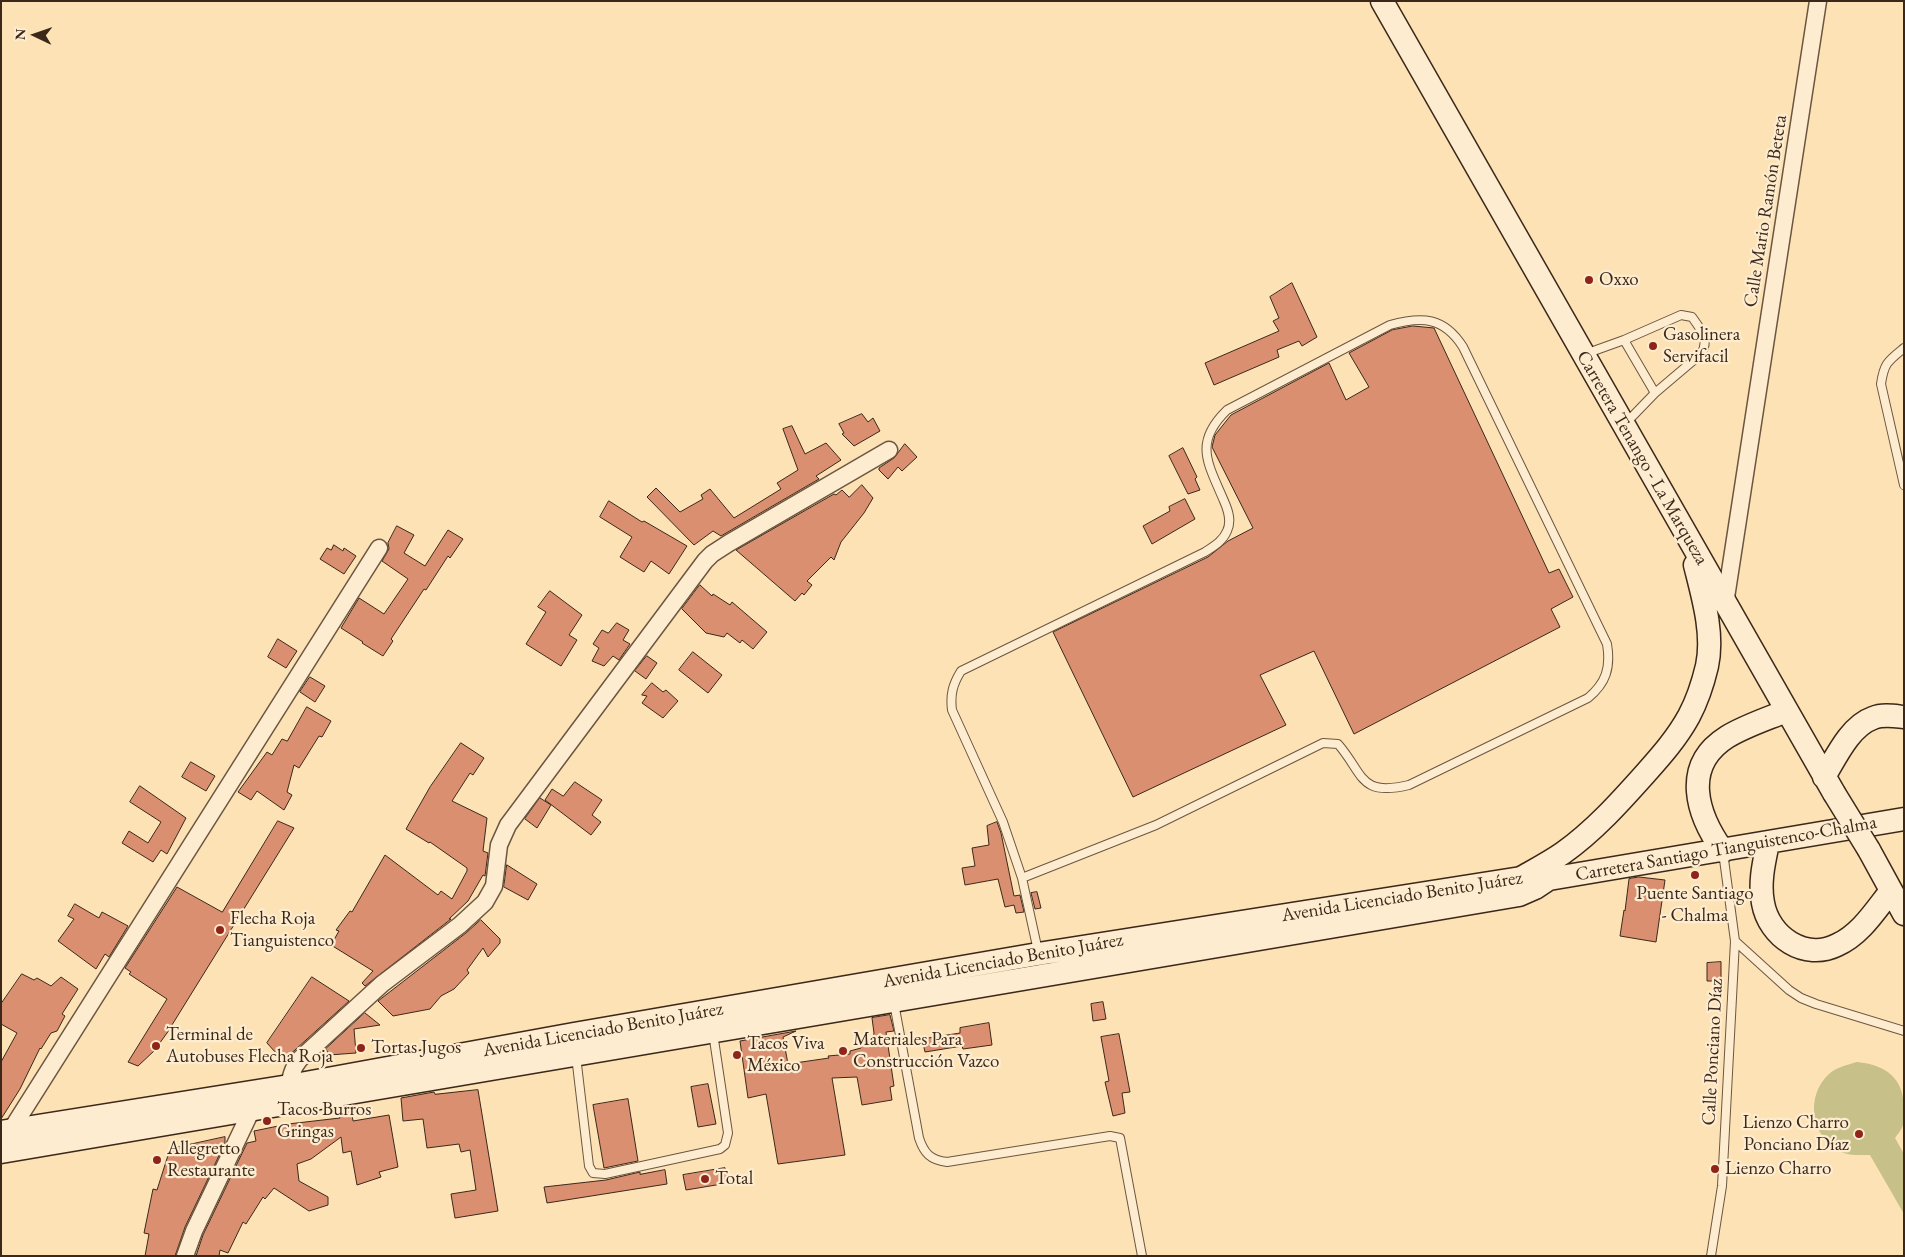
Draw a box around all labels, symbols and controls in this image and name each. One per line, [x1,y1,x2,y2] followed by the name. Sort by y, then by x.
[10,10,60,60] north arrow
[11,28,29,40] text: N
[1740,113,1792,309] street label: Calle Mario Ramón Beteta
[1599,269,1639,291] place label: Oxxo
[1583,274,1595,286] marker: Oxxo
[1663,324,1740,368] place label: Gasolinera Servifacil
[1647,340,1659,352] marker: Gasolinera Servifacil
[1571,347,1713,569] street label: Carretera Tenango - La Marqueza
[1574,811,1878,887] street label: Carretera Santiago Tianguistenco-Chalma
[1280,867,1524,927] street label: Avenida Licenciado Benito Juárez
[1689,869,1701,881] marker: Puente Santiago - Chalma
[1636,883,1754,927] place label: Puente Santiago - Chalma
[230,908,334,952] place label: Flecha Roja Tianguistenco
[214,924,226,936] marker: Flecha Roja Tianguistenco
[881,929,1125,993] street label: Avenida Licenciado Benito Juárez
[1698,978,1728,1126] street label: Calle Ponciano Díaz
[481,998,725,1062] street label: Avenida Licenciado Benito Juárez
[166,1024,333,1068] place label: Terminal de Autobuses Flecha Roja
[853,1029,999,1073] place label: Materiales Para Construcción Vazco
[747,1033,825,1077] place label: Tacos Viva México
[371,1037,461,1059] place label: Tortas Jugos
[150,1040,162,1052] marker: Terminal de Autobuses Flecha Roja
[355,1042,367,1054] marker: Tortas Jugos
[837,1045,849,1057] marker: Materiales Para Construcción Vazco
[731,1049,743,1061] marker: Tacos Viva México
[277,1099,371,1143] place label: Tacos Burros Gringas
[1742,1112,1849,1156] place label: Lienzo Charro Ponciano Díaz
[261,1115,273,1127] marker: Tacos Burros Gringas
[1853,1128,1865,1140] marker: Lienzo Charro Ponciano Díaz
[167,1138,255,1182] place label: Allegretto Restaurante
[151,1154,163,1166] marker: Allegretto Restaurante
[1725,1158,1832,1180] place label: Lienzo Charro
[1709,1163,1721,1175] marker: Lienzo Charro
[715,1168,753,1190] place label: Total
[699,1173,711,1185] marker: Total

